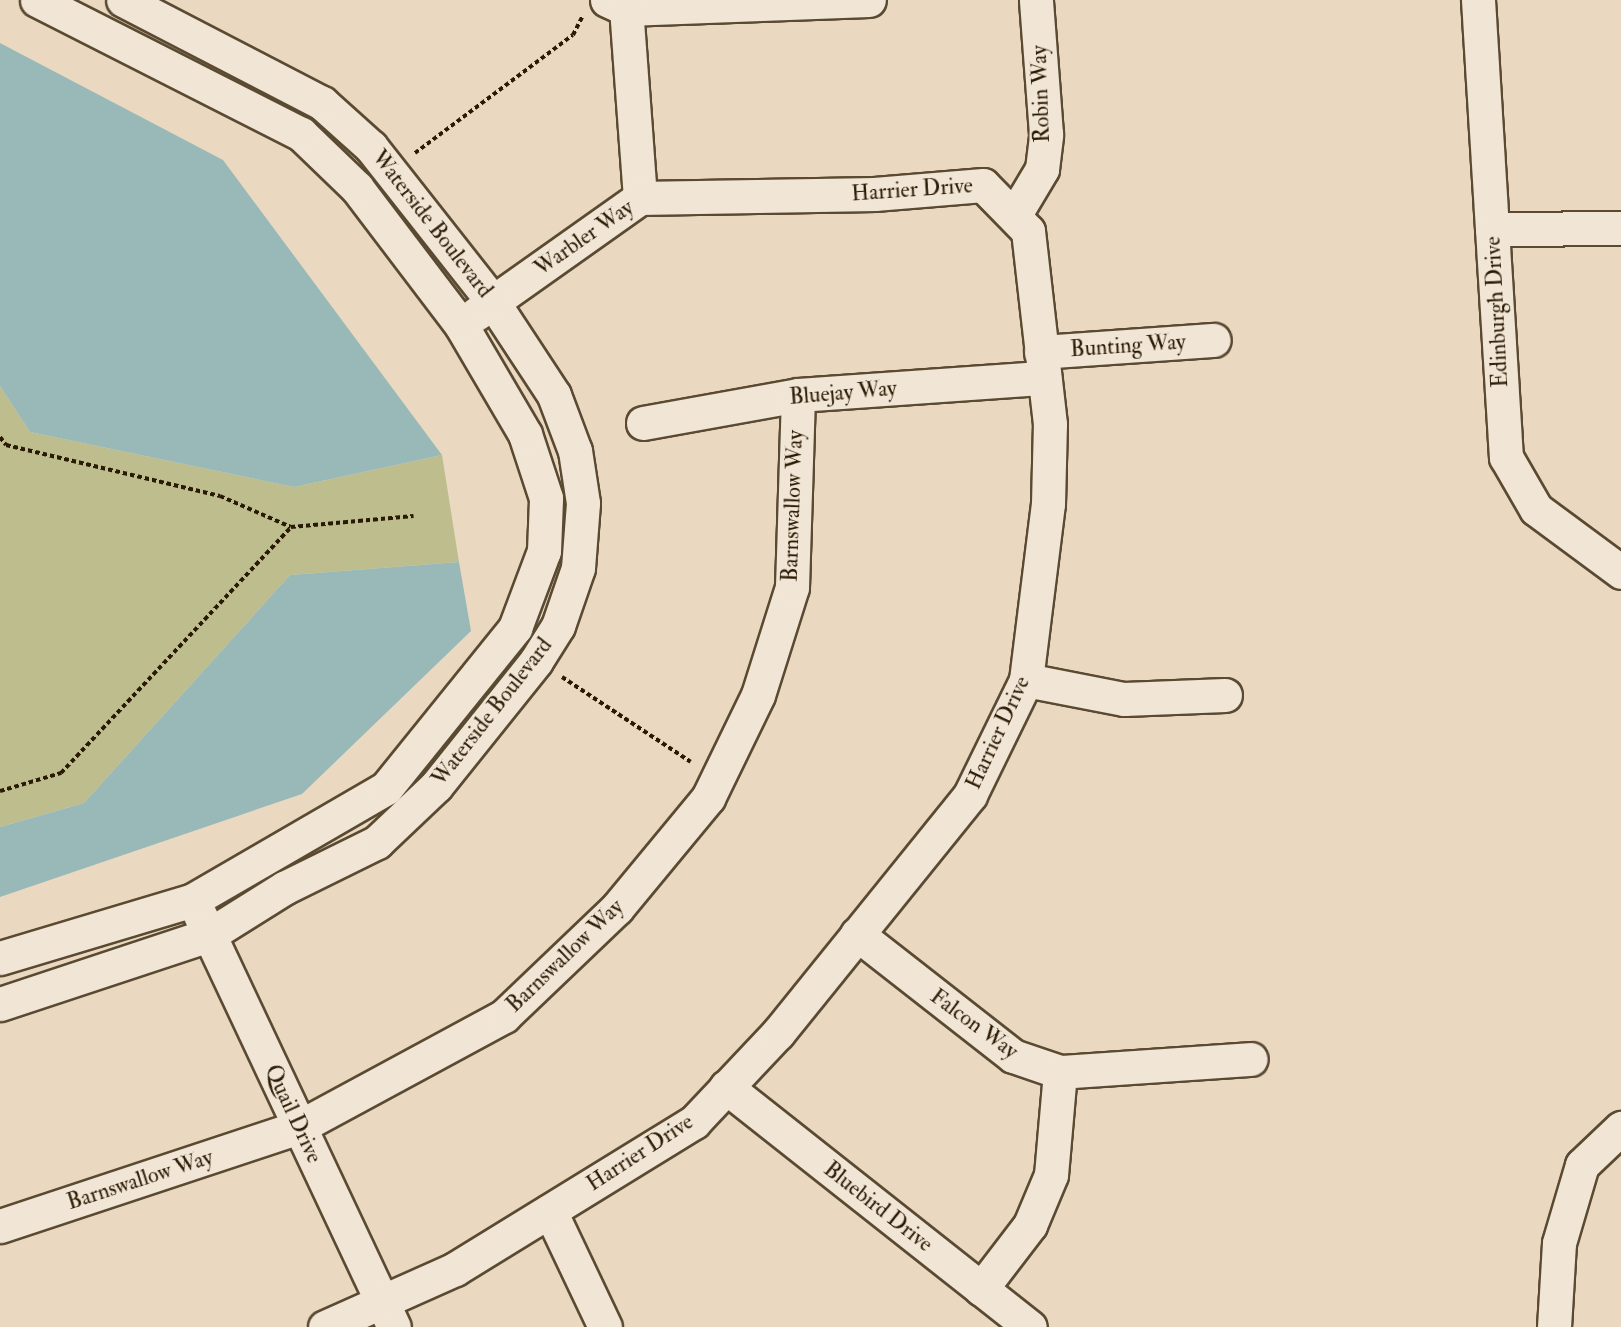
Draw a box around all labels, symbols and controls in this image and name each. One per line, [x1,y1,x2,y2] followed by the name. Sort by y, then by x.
[1026,45,1056,143] street label: Robin Way
[366,145,498,303] street label: Waterside Boulevard
[850,173,974,207] street label: Harrier Drive
[529,194,639,282] street label: Warbler Way
[1480,236,1514,388] street label: Edinburgh Drive
[1069,329,1187,363] street label: Bunting Way
[788,375,898,411] street label: Bluejay Way
[777,430,809,582] street label: Barnswallow Way
[426,633,558,791] street label: Waterside Boulevard
[960,672,1036,794] street label: Harrier Drive
[501,894,629,1018] street label: Barnswallow Way
[925,983,1023,1065] street label: Falcon Way
[259,1061,327,1167] street label: Quail Drive
[582,1109,698,1197] street label: Harrier Drive
[64,1144,216,1216] street label: Barnswallow Way
[818,1156,938,1258] street label: Bluebird Drive

